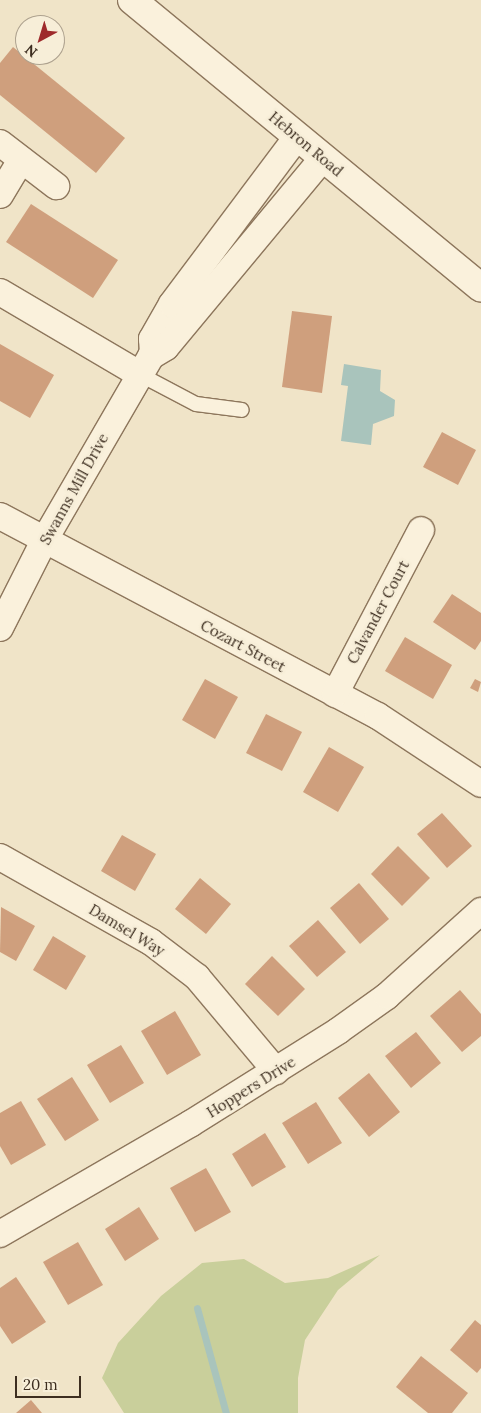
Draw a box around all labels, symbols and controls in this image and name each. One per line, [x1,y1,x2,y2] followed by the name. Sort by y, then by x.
[15,15,65,65] north arrow
[21,40,41,61] text: N
[265,108,347,180] street label: Hebron Road
[36,430,112,548] street label: Swanns Mill Drive
[343,557,413,667] street label: Calvander Court
[197,616,289,676] street label: Cozart Street
[86,900,168,960] street label: Damsel Way
[203,1053,299,1121] street label: Hoppers Drive
[18,1366,84,1398] scale bar
[23,1375,58,1394] text: 20 m

